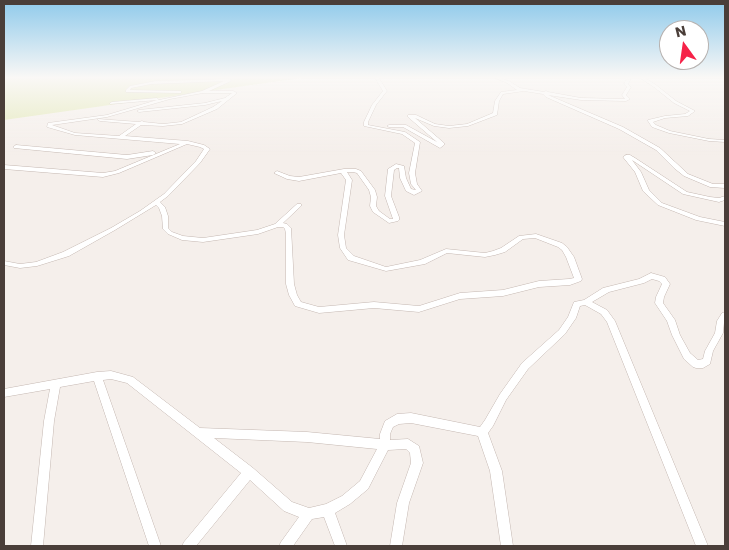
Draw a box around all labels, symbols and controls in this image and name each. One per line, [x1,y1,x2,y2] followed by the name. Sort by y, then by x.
[659,20,709,70] north arrow
[673,20,688,42] text: N

